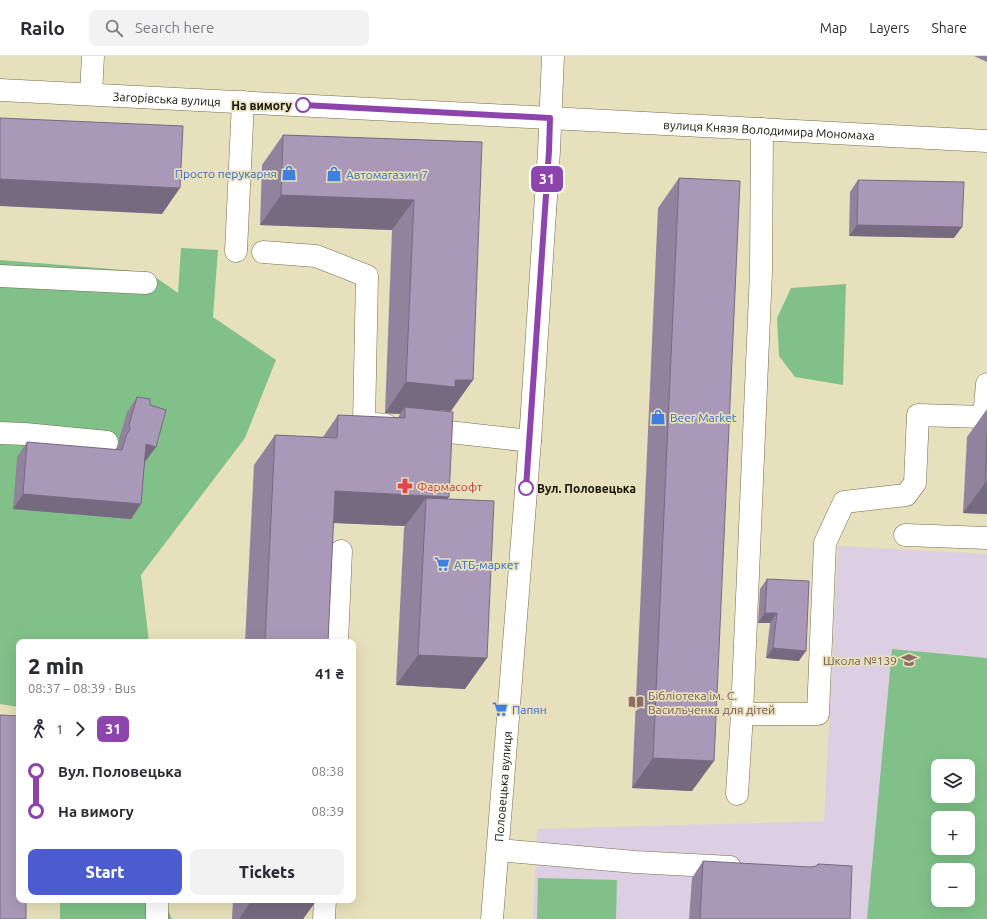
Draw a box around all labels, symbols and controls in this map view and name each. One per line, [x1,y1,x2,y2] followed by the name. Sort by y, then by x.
[89,10,369,46] search box
[20,17,65,39] text: Railo
[103,17,125,39] icon: search
[135,19,214,36] text: Search here
[820,20,847,36] text: Map
[869,20,909,36] text: Layers
[931,20,967,36] text: Share
[112,89,221,108] street label: Загорівська вулиця
[295,97,311,113] marker: На вимогу
[231,99,293,112] place label: На вимогу
[663,117,875,142] street label: вулиця Князя Володимира Мономаха
[280,164,298,182] shop icon: Просто перукарня
[325,165,343,183] shop icon: Автомагазин 7
[529,166,565,192] line badge: 31
[175,167,277,180] place label: Просто перукарня
[346,168,428,181] place label: Автомагазин 7
[539,171,555,187] text: 31
[649,408,667,426] shop icon: Beer Market
[670,411,737,424] place label: Beer Market
[396,477,414,495] pharmacy icon: Фармасофт
[417,480,483,493] place label: Фармасофт
[518,480,534,496] marker: Вул. Половецька
[537,482,636,495] place label: Вул. Половецька
[433,555,451,573] supermarket icon: АТБ-маркет
[454,558,519,571] place label: АТБ-маркет
[900,651,918,669] school or university icon: Школа №139
[28,653,84,678] text: 2 min
[823,654,897,667] place label: Школа №139
[315,665,344,682] text: 41 ₴
[28,681,136,695] text: 08:37 – 08:39 · Bus
[648,689,775,716] place label: Бібліотека ім. С. Васильченка для дітей
[627,693,645,711] library icon: Бібліотека ім. С. Васильченка для дітей
[491,700,509,718] supermarket icon: Папян
[512,703,547,716] place label: Папян
[28,718,50,740] icon: walk
[69,718,91,740] icon: forward
[105,721,121,737] text: 31
[56,722,63,736] text: 1
[492,731,513,842] street label: Половецька вулиця
[931,759,975,907] map controls
[931,759,975,803] button: layers
[58,763,182,780] text: Вул. Половецька
[311,764,344,778] text: 08:38
[58,803,134,820] text: На вимогу
[311,804,344,818] text: 08:39
[931,811,975,855] button: +
[28,849,182,895] button: Start
[190,849,344,895] button: Tickets
[931,863,975,907] button: −

